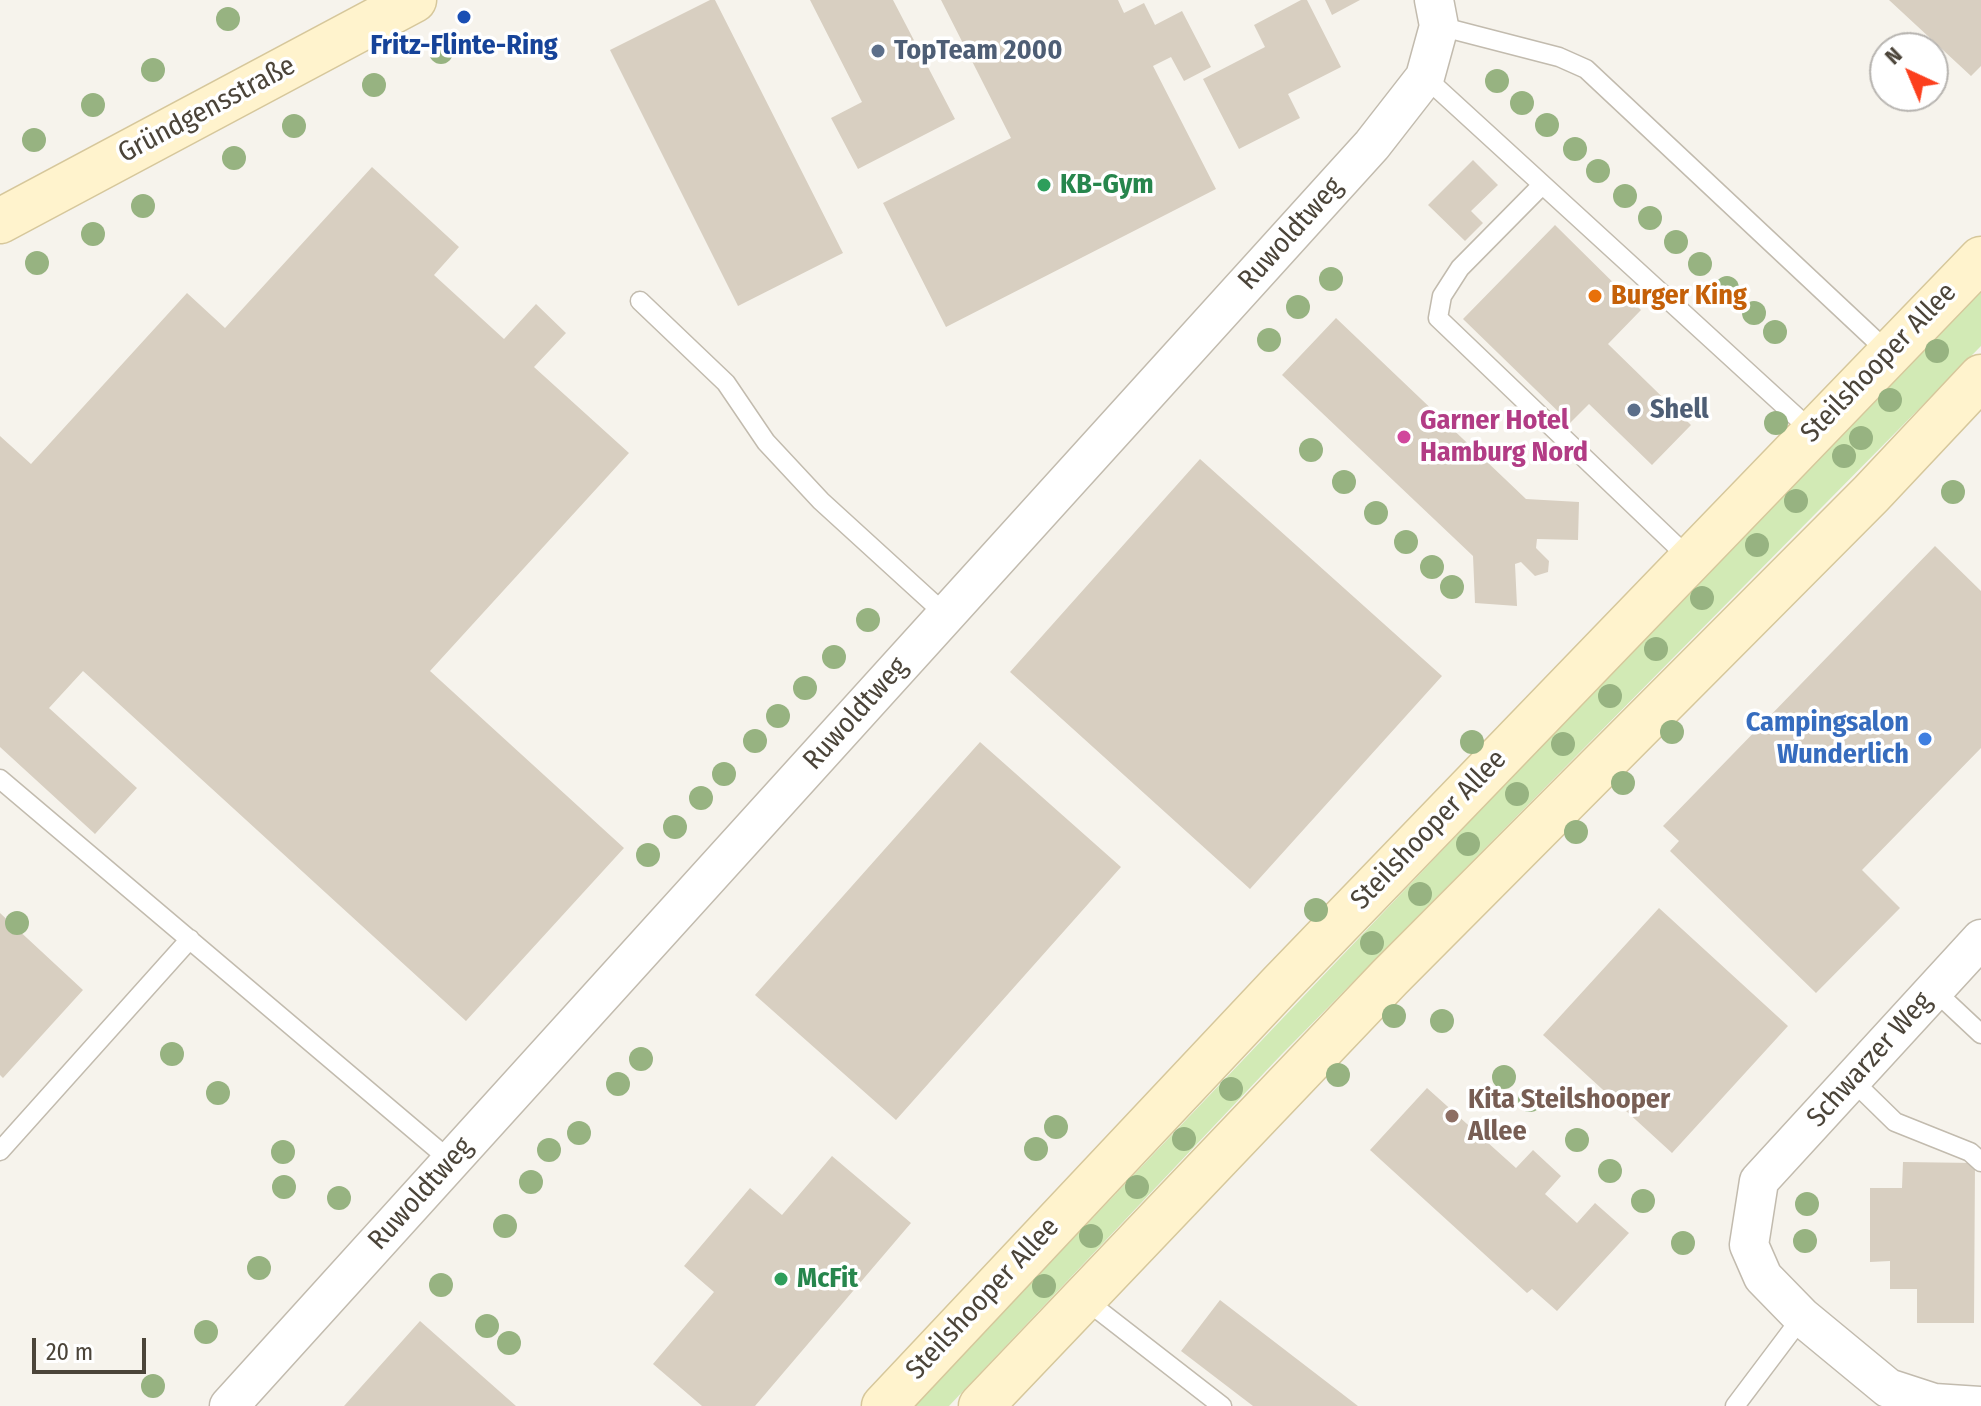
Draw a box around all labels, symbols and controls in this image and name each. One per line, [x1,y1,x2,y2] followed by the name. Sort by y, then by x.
[455,8,473,26] marker: Fritz-Flinte-Ring
[370,29,558,63] place label: Fritz-Flinte-Ring
[1869,32,1949,112] north arrow
[894,34,1062,68] place label: TopTeam 2000
[869,42,887,60] marker: TopTeam 2000
[1879,42,1907,70] text: N
[113,49,301,171] street label: Gründgensstraße
[1060,168,1154,202] place label: KB-Gym
[1232,171,1350,297] street label: Ruwoldtweg
[1035,176,1053,194] marker: KB-Gym
[1794,276,1964,450] street label: Steilshooper Allee
[1611,279,1747,313] place label: Burger King
[1586,287,1604,305] marker: Burger King
[1650,393,1709,427] place label: Shell
[1625,401,1643,419] marker: Shell
[1420,404,1588,470] place label: Garner Hotel Hamburg Nord
[1395,428,1413,446] marker: Garner Hotel Hamburg Nord
[797,651,915,777] street label: Ruwoldtweg
[1746,706,1909,772] place label: Campingsalon Wunderlich
[1916,730,1934,748] marker: Campingsalon Wunderlich
[1344,743,1514,917] street label: Steilshooper Allee
[1800,985,1940,1135] street label: Schwarzer Weg
[1468,1083,1670,1149] place label: Kita Steilshooper Allee
[1443,1107,1461,1125] marker: Kita Steilshooper Allee
[362,1131,480,1257] street label: Ruwoldtweg
[899,1211,1067,1387] street label: Steilshooper Allee
[797,1262,858,1296] place label: McFit
[772,1270,790,1288] marker: McFit
[36,1322,150,1372] scale bar
[46,1338,93,1366] text: 20 m

